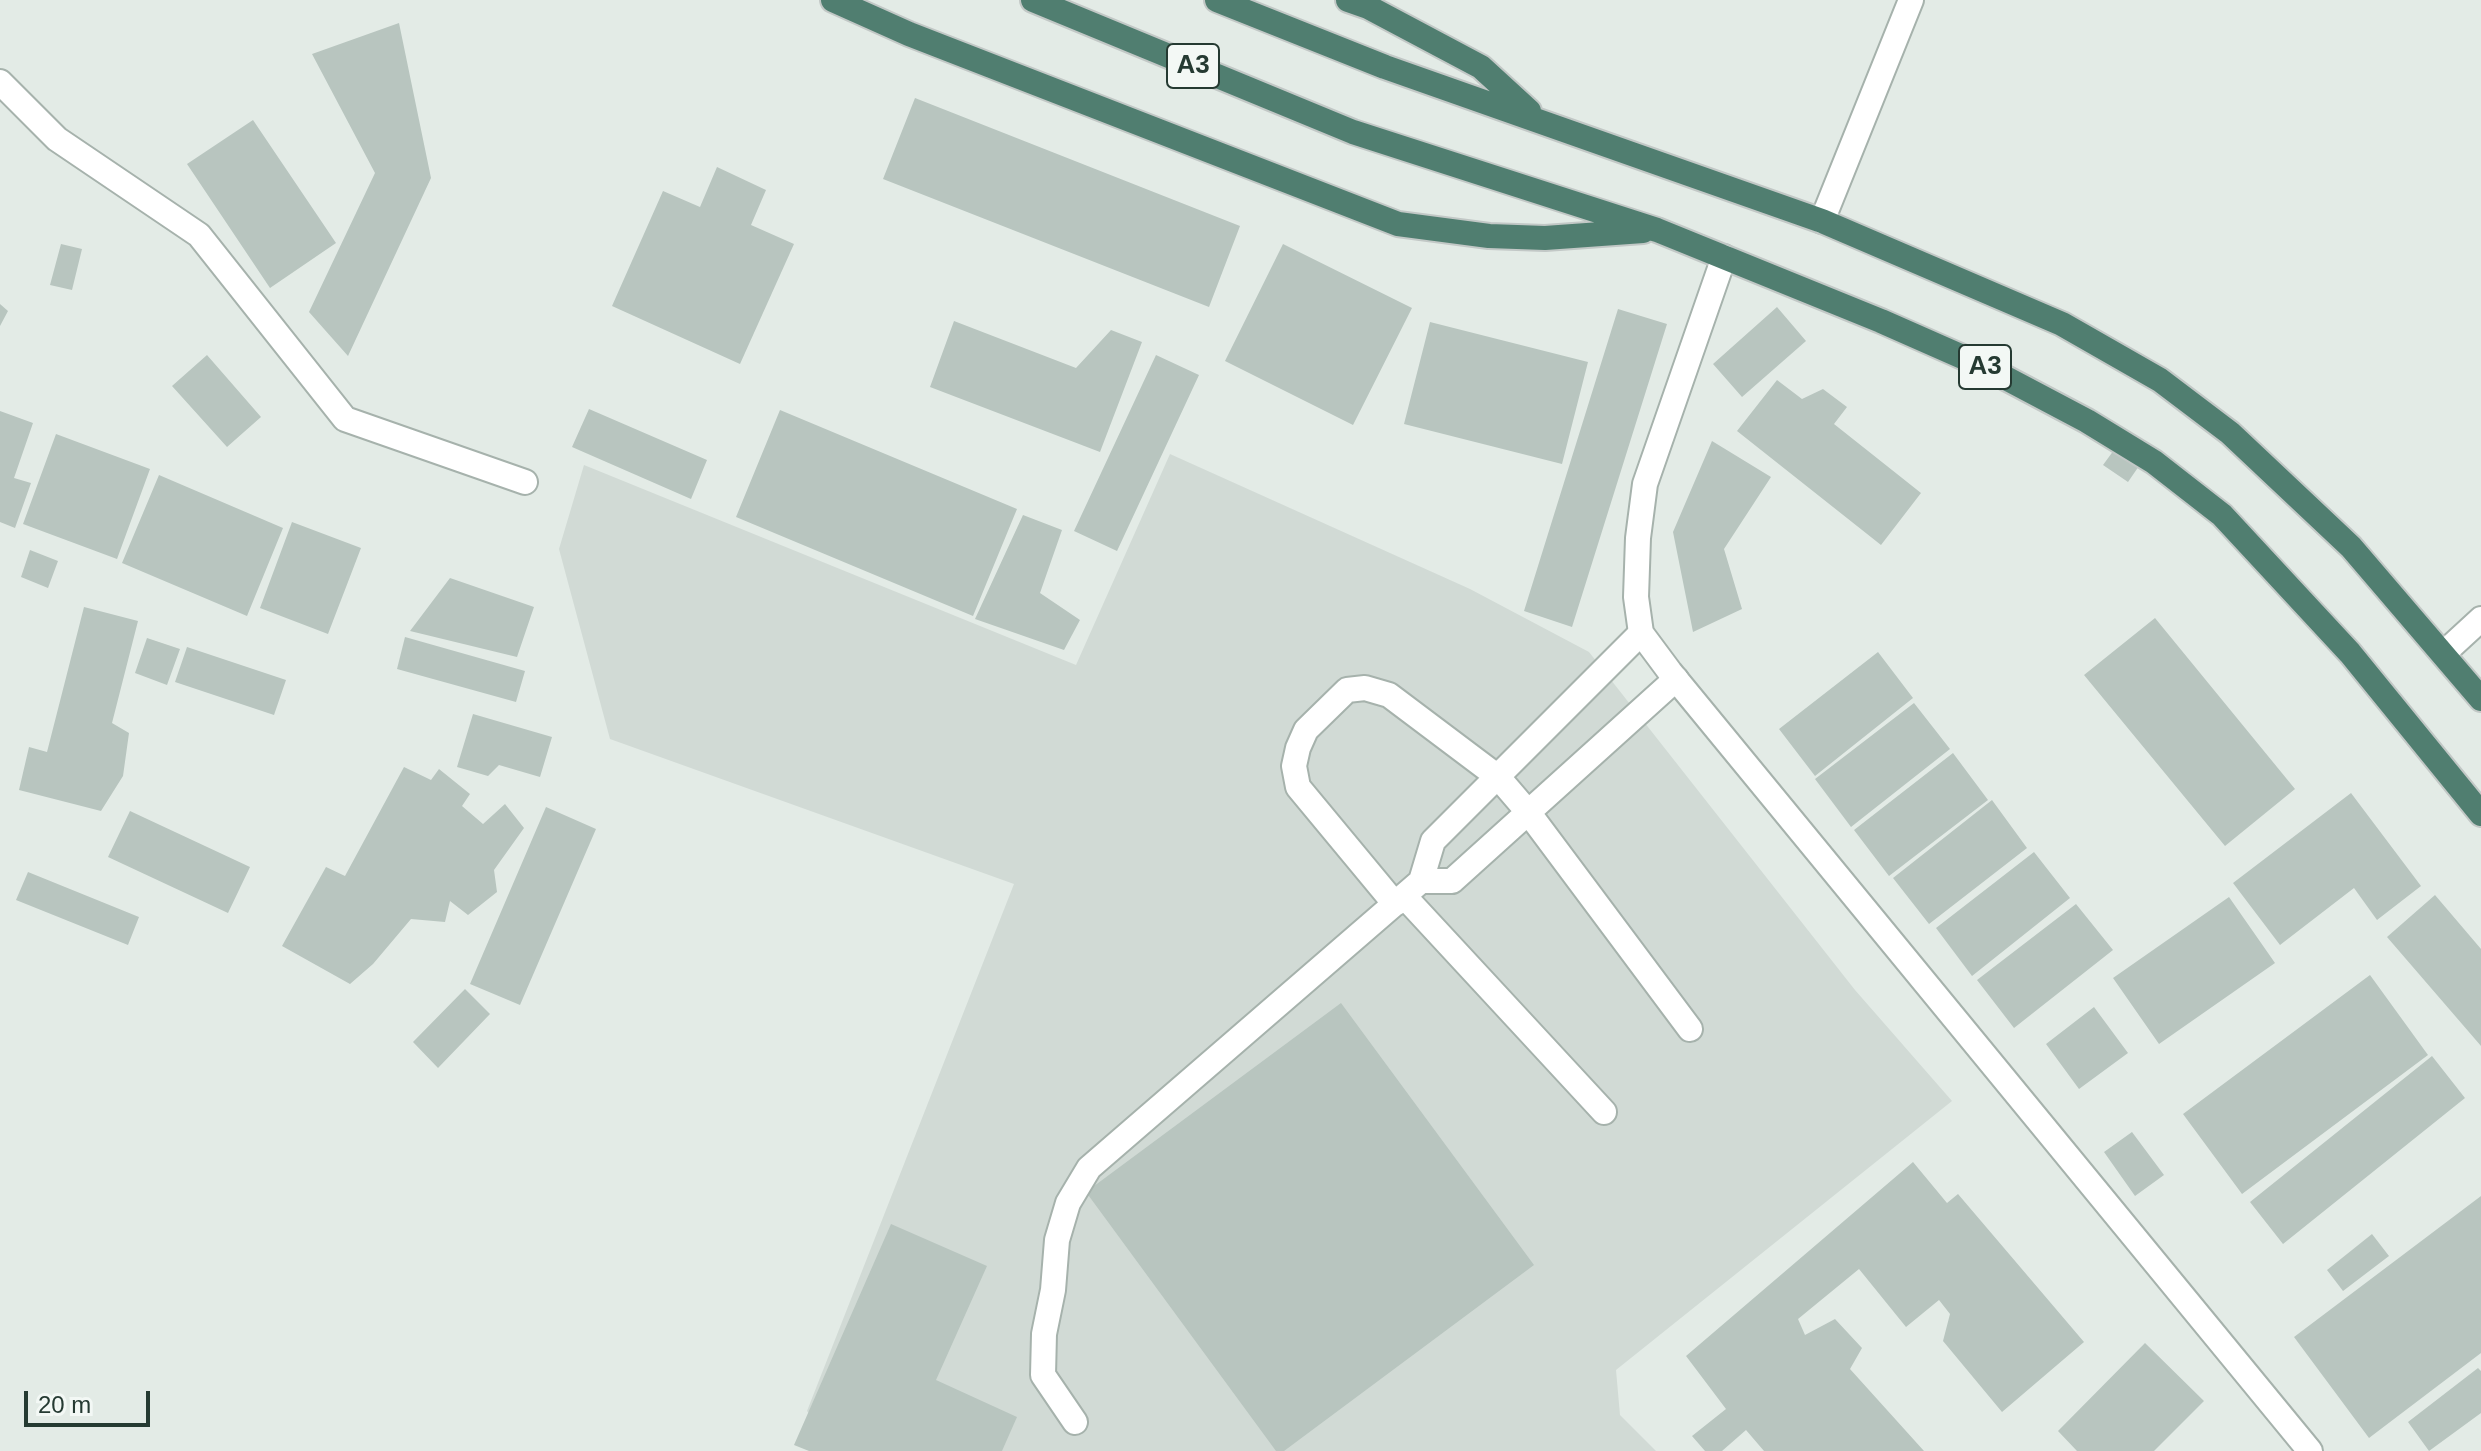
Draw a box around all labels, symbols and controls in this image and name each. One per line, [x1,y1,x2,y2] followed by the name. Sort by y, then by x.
[1167,44,1219,88] road number: A3
[1959,345,2011,389] road number: A3
[28,1375,154,1425] scale bar
[38,1391,91,1418] text: 20 m

